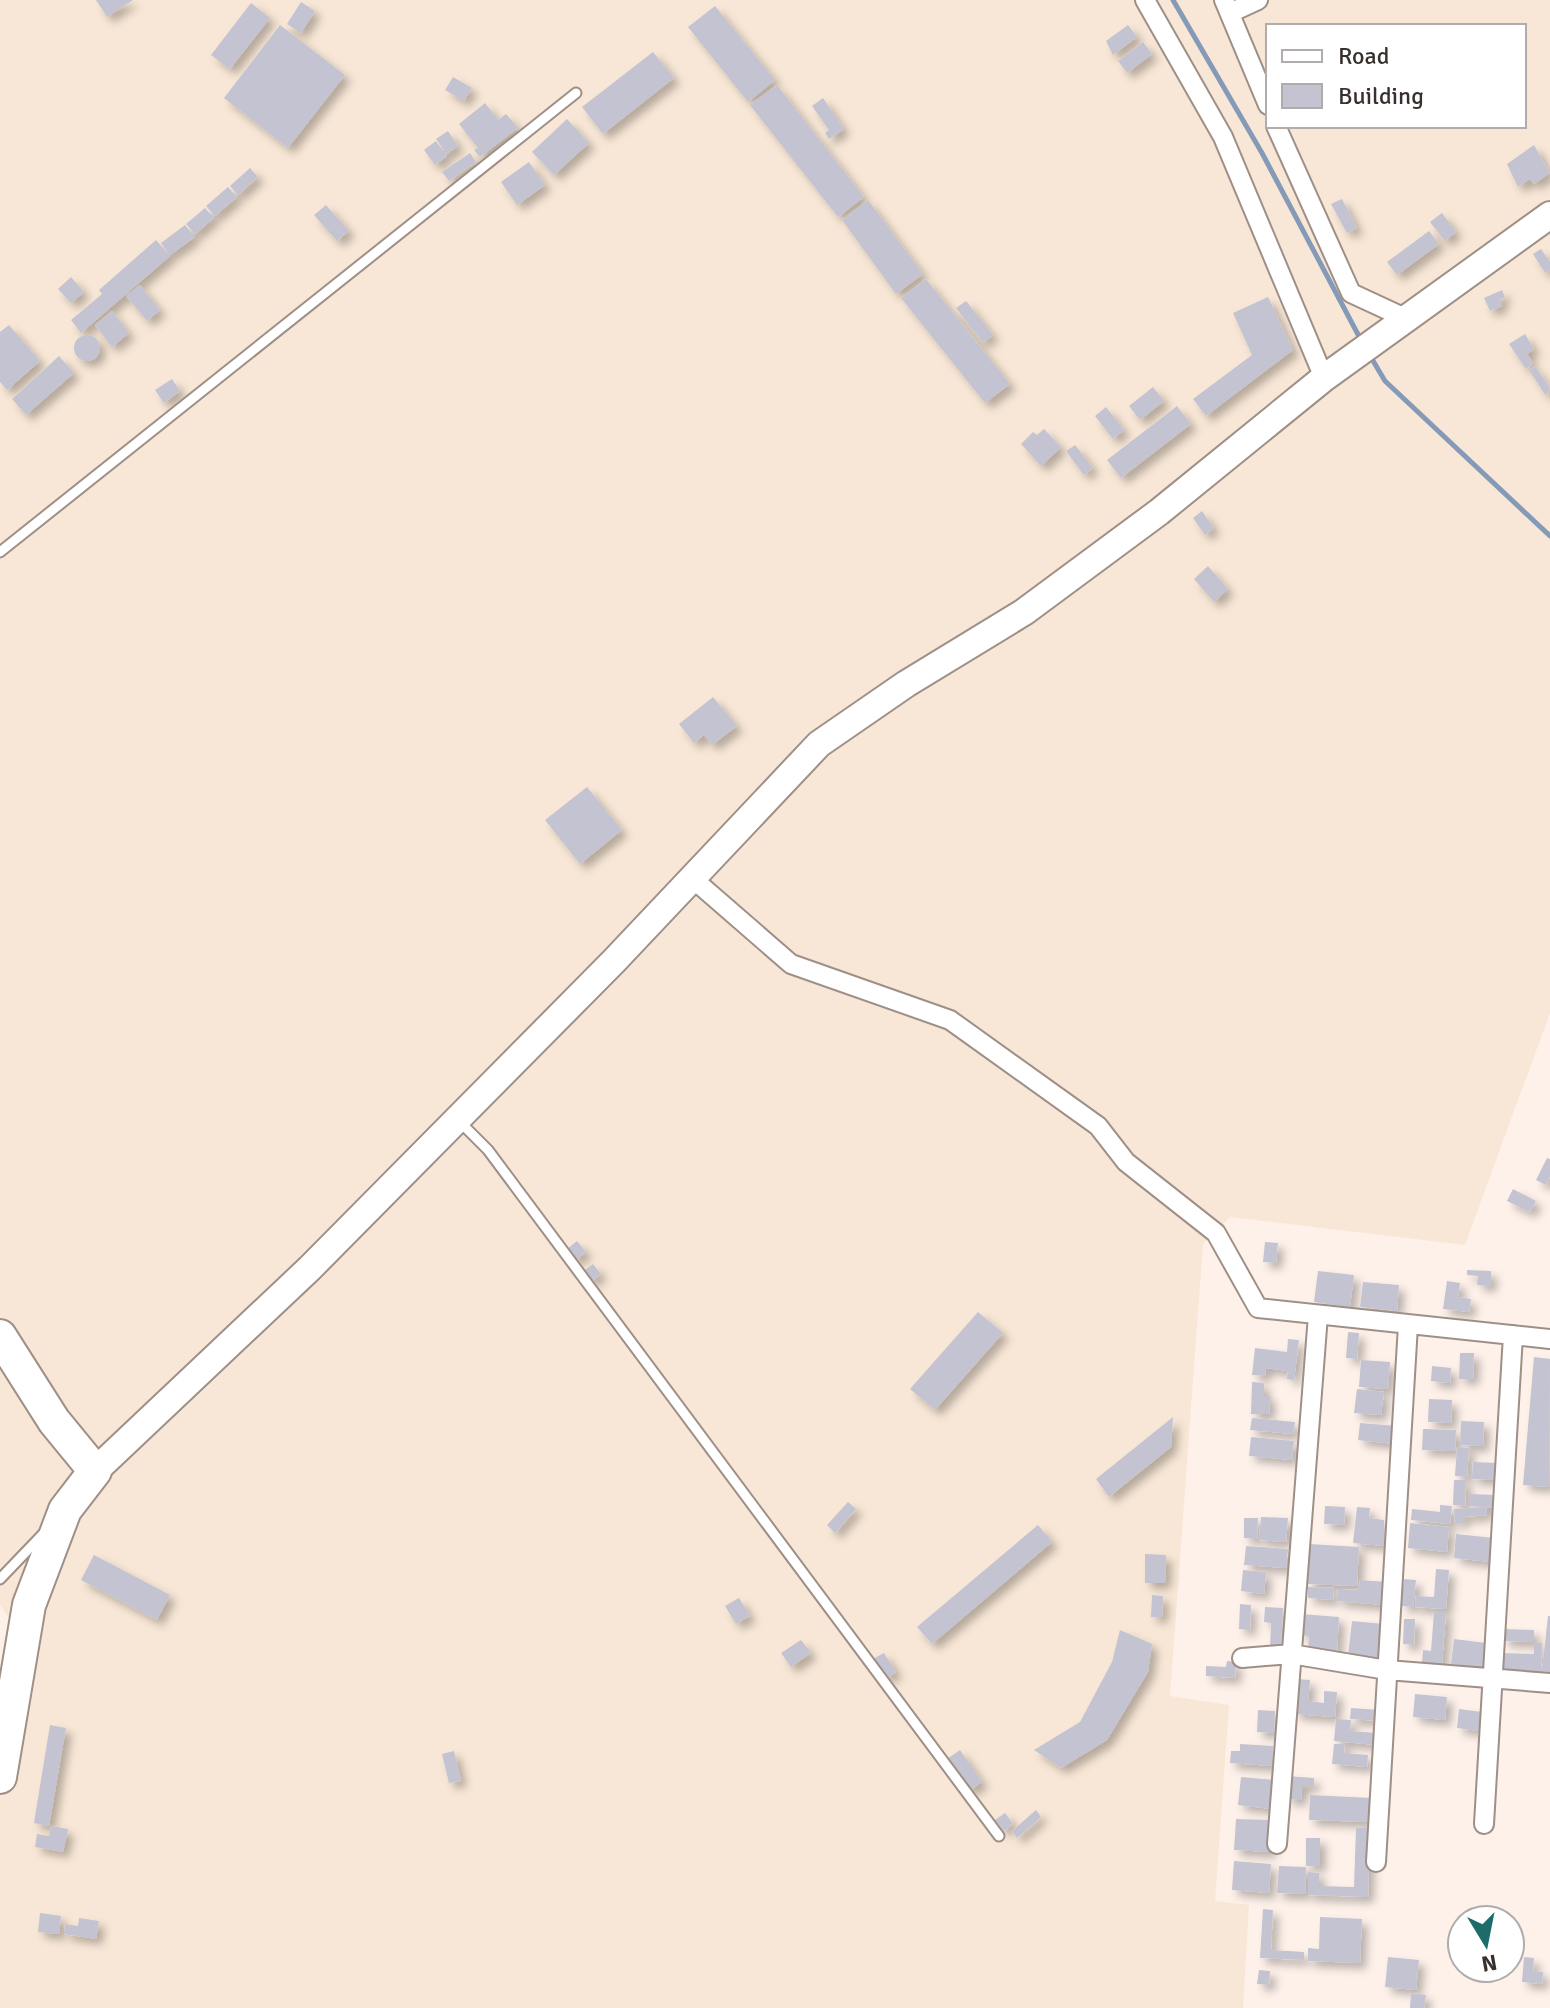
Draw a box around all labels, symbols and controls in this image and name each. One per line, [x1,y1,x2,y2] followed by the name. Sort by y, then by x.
[1266,24,1526,128] legend
[1338,41,1389,71] text: Road
[1338,81,1424,111] text: Building
[1446,1904,1526,1984] north arrow
[1480,1949,1499,1978] text: N

